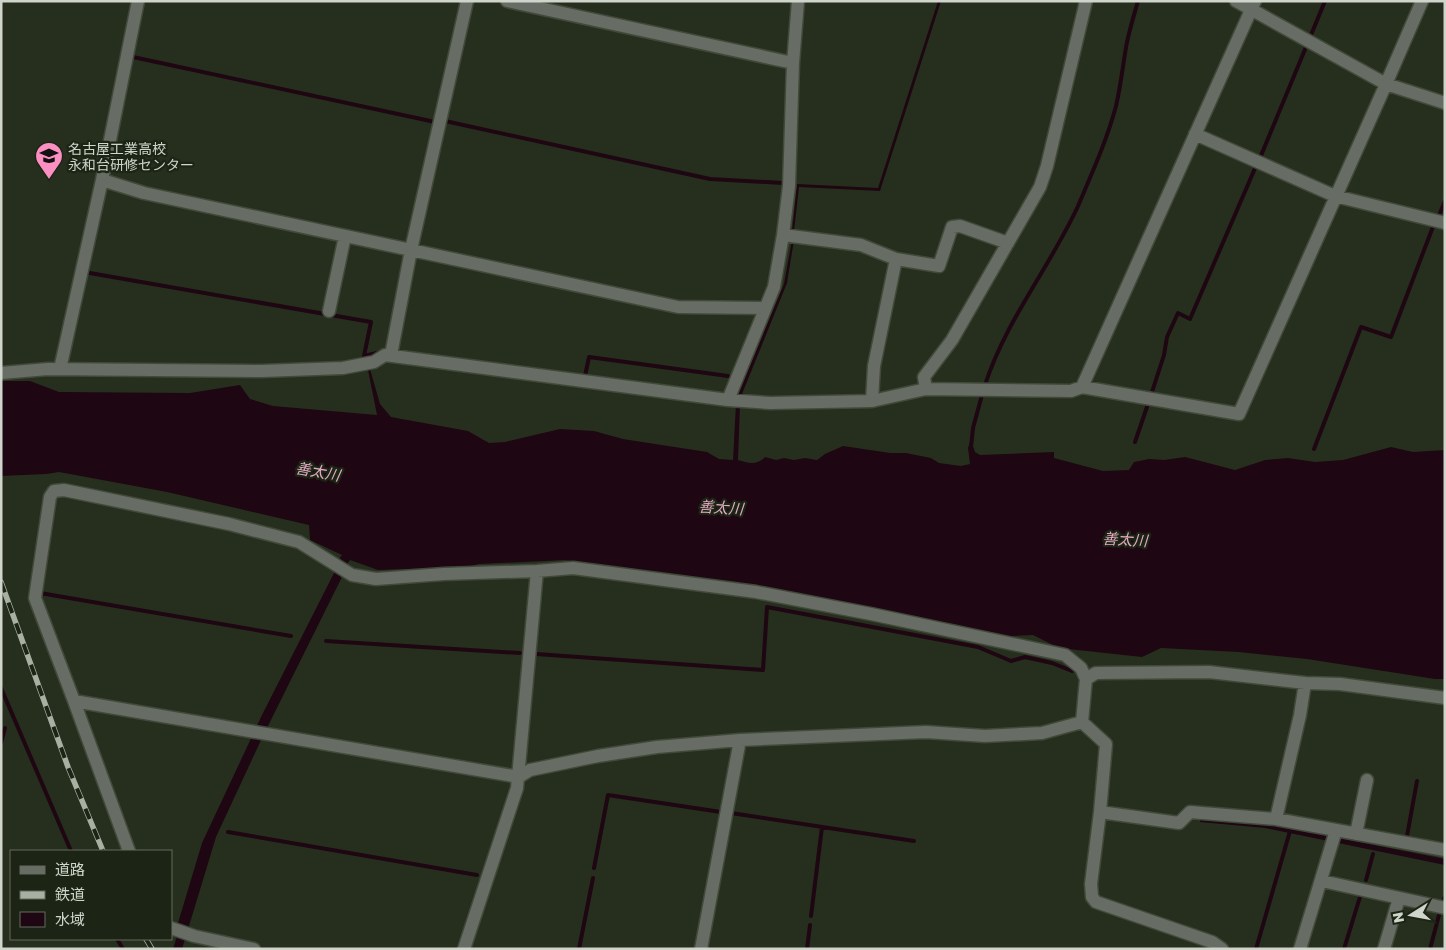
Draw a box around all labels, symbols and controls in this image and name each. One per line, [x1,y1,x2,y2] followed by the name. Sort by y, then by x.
[68,140,194,173] place label: 名古屋工業高校 永和台研修センター
[34,141,64,180] school or university icon: 名古屋工業高校 永和台研修センター
[294,458,344,484] water label: 善太川
[698,496,746,518] water label: 善太川
[1102,529,1150,549] water label: 善太川
[10,850,172,940] legend
[55,860,85,878] text: 道路
[55,885,85,903] text: 鉄道
[1386,890,1436,940] north arrow
[55,910,85,928] text: 水域
[1388,911,1407,924] text: N

